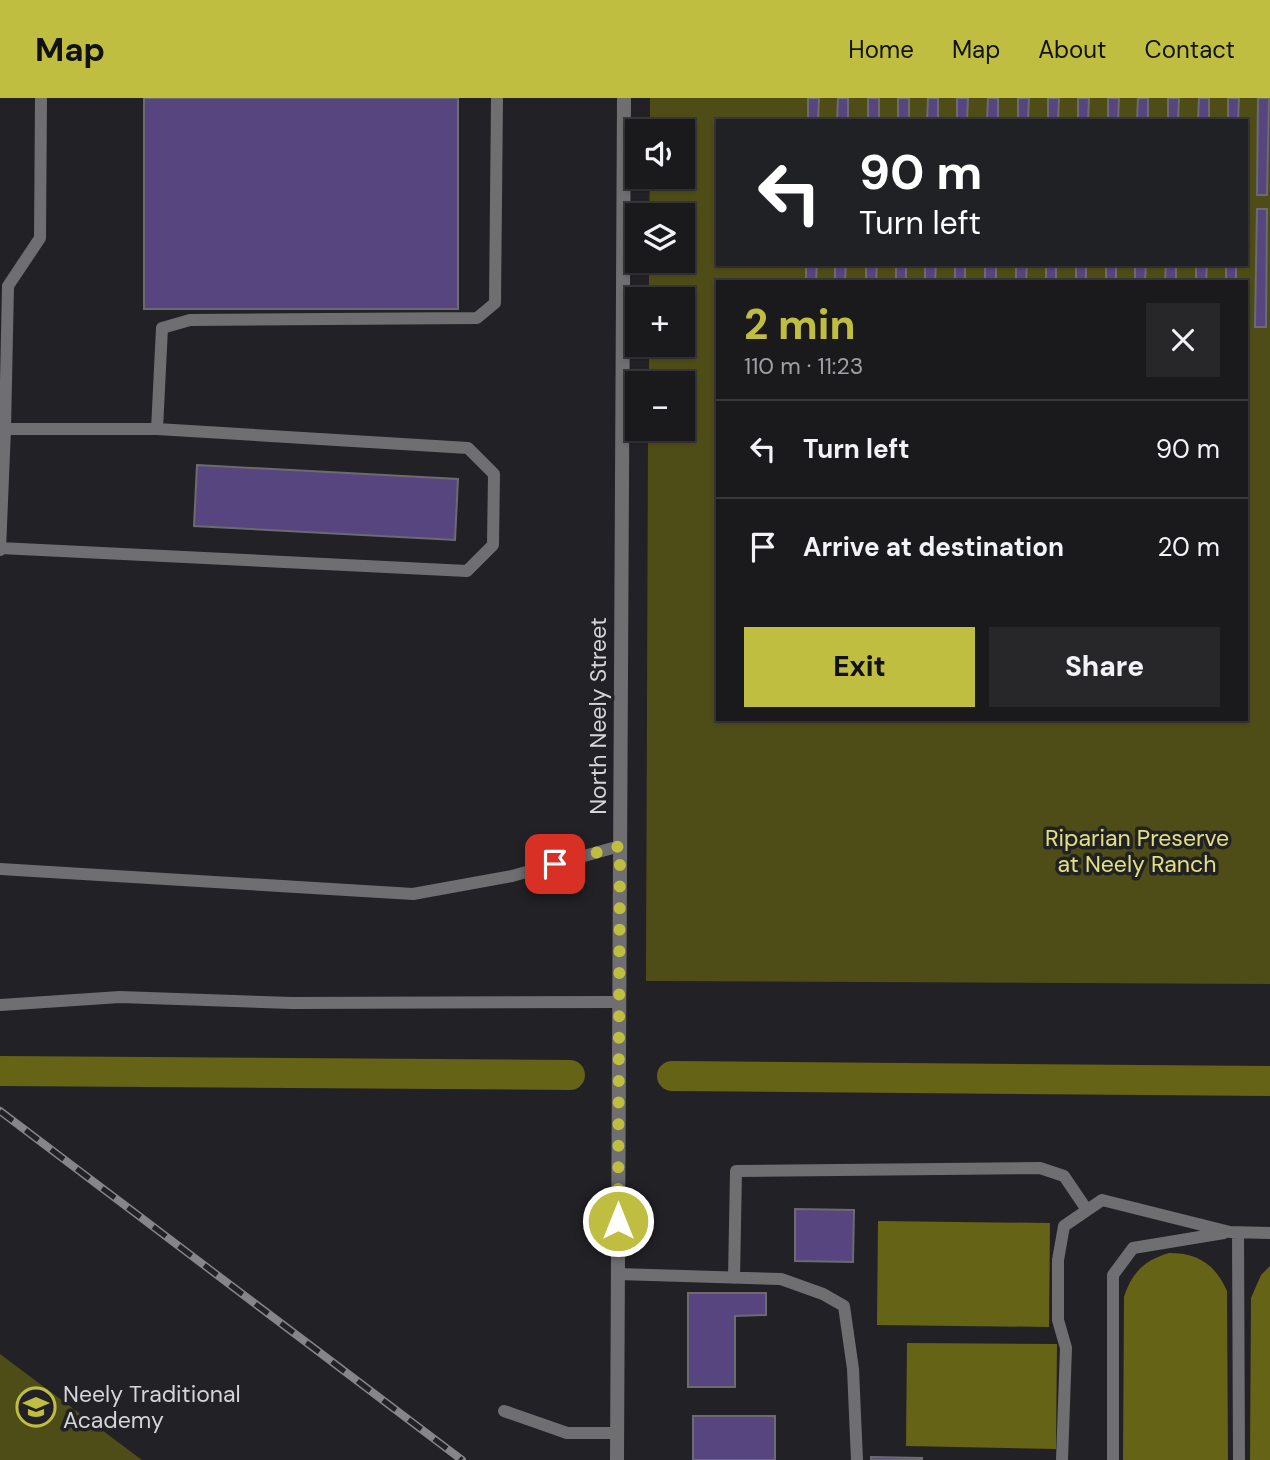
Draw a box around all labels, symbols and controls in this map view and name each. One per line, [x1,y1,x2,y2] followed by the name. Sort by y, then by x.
[35,28,105,71] text: Map
[848,34,914,65] text: Home
[952,34,1000,65] text: Map
[1038,34,1107,65] text: About
[1145,34,1235,65] text: Contact
[625,119,695,441] map controls
[625,119,695,189] button: sound
[859,140,982,204] text: 90 m
[744,147,835,238] icon: left
[859,202,981,244] text: Turn left
[625,203,695,273] button: layers
[625,287,695,357] button: +
[744,297,855,352] text: 2 min
[1146,303,1220,377] button: close
[744,351,863,381] text: 110 m · 11:23
[625,371,695,441] button: −
[744,430,782,468] icon: left
[803,432,910,466] text: Turn left
[1156,432,1220,466] text: 90 m
[744,528,782,566] icon: arrive
[803,530,1064,564] text: Arrive at destination
[1157,530,1220,564] text: 20 m
[583,617,613,815] street label: North Neely Street
[744,627,975,707] button: Exit
[989,627,1220,707] button: Share
[1045,823,1229,879] park label: Riparian Preserve at Neely Ranch
[525,834,585,894] pin
[536,845,574,883] icon: arrive
[581,1184,655,1258] position arrow
[63,1379,241,1435] place label: Neely Traditional Academy
[15,1386,57,1428] school or university icon: Neely Traditional Academy

